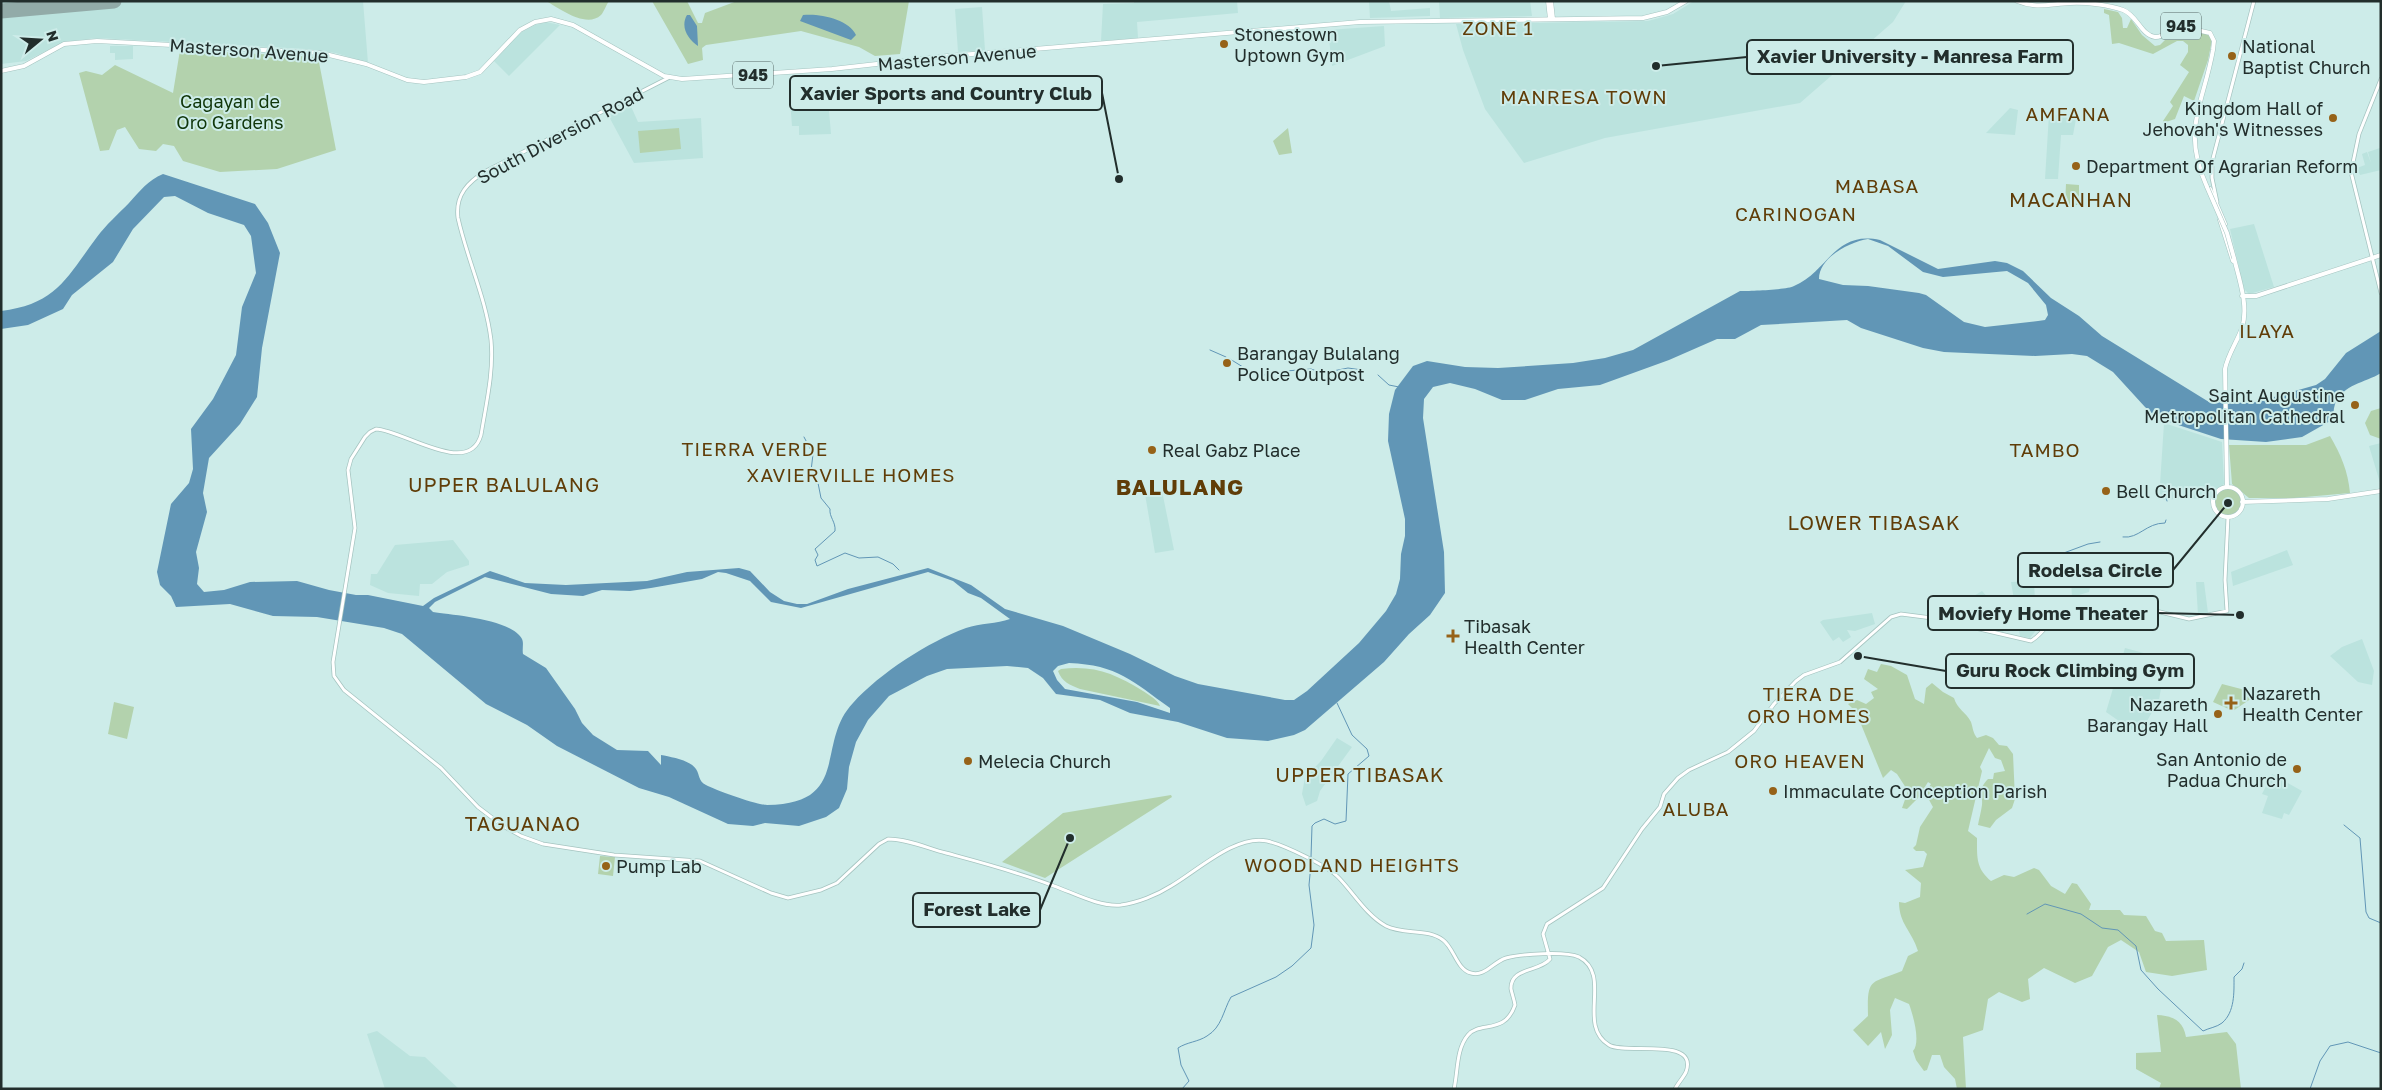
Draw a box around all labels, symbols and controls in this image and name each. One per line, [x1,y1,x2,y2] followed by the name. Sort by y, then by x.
[2161,12,2201,40] road number: 945
[15,15,65,65] north arrow
[1462,16,1534,39] district label: ZONE 1
[1234,23,1345,66] place label: Stonestown Uptown Gym
[43,28,63,44] text: N
[169,33,329,67] street label: Masterson Avenue
[2242,35,2370,78] place label: National Baptist Church
[1218,38,1230,50] marker: Stonestown Uptown Gym
[877,39,1037,75] street label: Masterson Avenue
[1747,40,2073,74] callout: Xavier University - Manresa Farm
[1757,44,2063,67] text: Xavier University - Manresa Farm
[2226,50,2238,62] marker: National Baptist Church
[733,62,773,88] road number: 945
[790,76,1102,110] callout: Xavier Sports and Country Club
[800,81,1092,104] text: Xavier Sports and Country Club
[473,82,647,188] street label: South Diversion Road
[1500,85,1668,108] district label: MANRESA TOWN
[176,90,284,133] park label: Cagayan de Oro Gardens
[2143,97,2323,140] place label: Kingdom Hall of Jehovah's Witnesses
[2025,102,2111,125] district label: AMFANA
[2327,112,2339,124] marker: Kingdom Hall of Jehovah's Witnesses
[2086,155,2358,177] place label: Department Of Agrarian Reform
[2070,160,2082,172] marker: Department Of Agrarian Reform
[1835,174,1919,197] district label: MABASA
[2009,187,2133,211] district label: MACANHAN
[1735,202,1857,225] district label: CARINOGAN
[2239,319,2295,342] district label: ILAYA
[1237,342,1400,385] place label: Barangay Bulalang Police Outpost
[1221,357,1233,369] marker: Barangay Bulalang Police Outpost
[2144,384,2345,427] place label: Saint Augustine Metropolitan Cathedral
[2349,399,2361,411] marker: Saint Augustine Metropolitan Cathedral
[682,437,828,460] district label: TIERRA VERDE
[2009,438,2081,461] district label: TAMBO
[1162,439,1301,461] place label: Real Gabz Place
[1146,444,1158,456] marker: Real Gabz Place
[746,463,956,486] district label: XAVIERVILLE HOMES
[408,472,600,496] district label: UPPER BALULANG
[1116,473,1244,500] district label: BALULANG
[2116,480,2216,502] place label: Bell Church
[2100,485,2112,497] marker: Bell Church
[1788,510,1960,534] district label: LOWER TIBASAK
[2018,553,2173,587] callout: Rodelsa Circle
[2028,558,2162,581] text: Rodelsa Circle
[1928,596,2158,630] callout: Moviefy Home Theater
[1938,601,2149,624] text: Moviefy Home Theater
[1464,615,1585,658] place label: Tibasak Health Center
[1446,629,1460,643] marker: Tibasak Health Center
[1946,654,2194,688] callout: Guru Rock Climbing Gym
[1956,658,2184,681] text: Guru Rock Climbing Gym
[1747,682,1871,727] district label: TIERA DE ORO HOMES
[2242,682,2363,725] place label: Nazareth Health Center
[2087,693,2208,736] place label: Nazareth Barangay Hall
[2224,696,2238,710] marker: Nazareth Health Center
[2212,708,2224,720] marker: Nazareth Barangay Hall
[2156,748,2287,791] place label: San Antonio de Padua Church
[1734,749,1866,772] district label: ORO HEAVEN
[978,750,1111,772] place label: Melecia Church
[962,755,974,767] marker: Melecia Church
[1275,762,1445,786] district label: UPPER TIBASAK
[2291,763,2303,775] marker: San Antonio de Padua Church
[1783,780,2047,802] place label: Immaculate Conception Parish
[1767,785,1779,797] marker: Immaculate Conception Parish
[1663,797,1729,820] district label: ALUBA
[465,811,581,835] district label: TAGUANAO
[1244,853,1460,876] district label: WOODLAND HEIGHTS
[616,855,702,877] place label: Pump Lab
[600,860,612,872] marker: Pump Lab
[913,893,1040,927] callout: Forest Lake
[923,897,1031,920] text: Forest Lake

